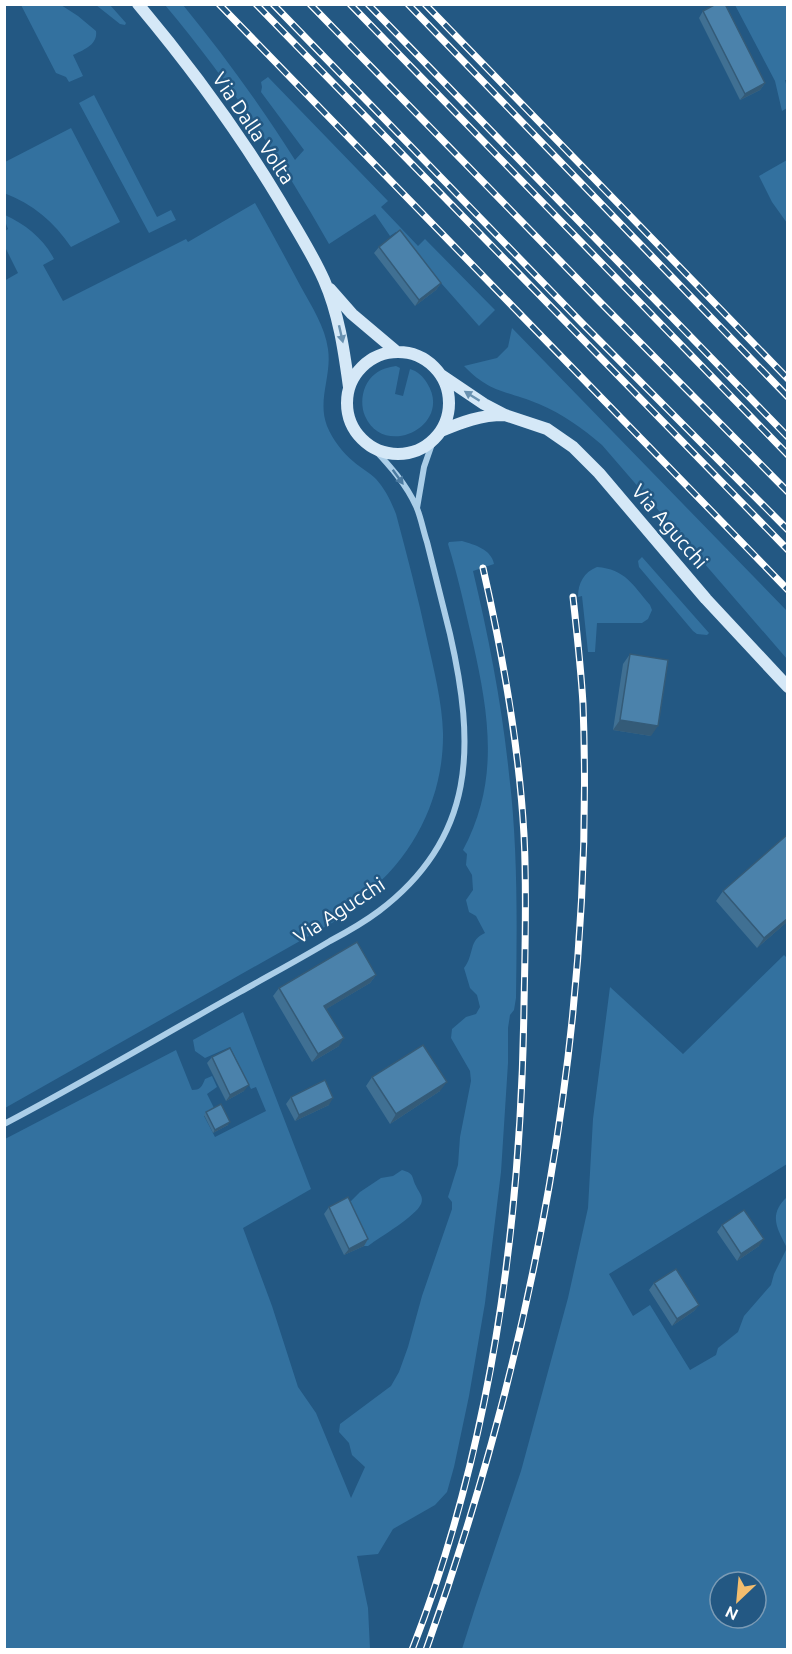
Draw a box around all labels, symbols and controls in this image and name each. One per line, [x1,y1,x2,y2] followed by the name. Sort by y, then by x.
[208,68,300,188] street label: Via Dalla Volta
[336,324,346,343] one-way arrow
[464,391,480,402] one-way arrow
[392,468,404,484] one-way arrow
[627,479,713,573] street label: Via Agucchi
[289,872,389,948] street label: Via Agucchi
[708,1570,768,1630] north arrow
[722,1603,741,1624] text: N

